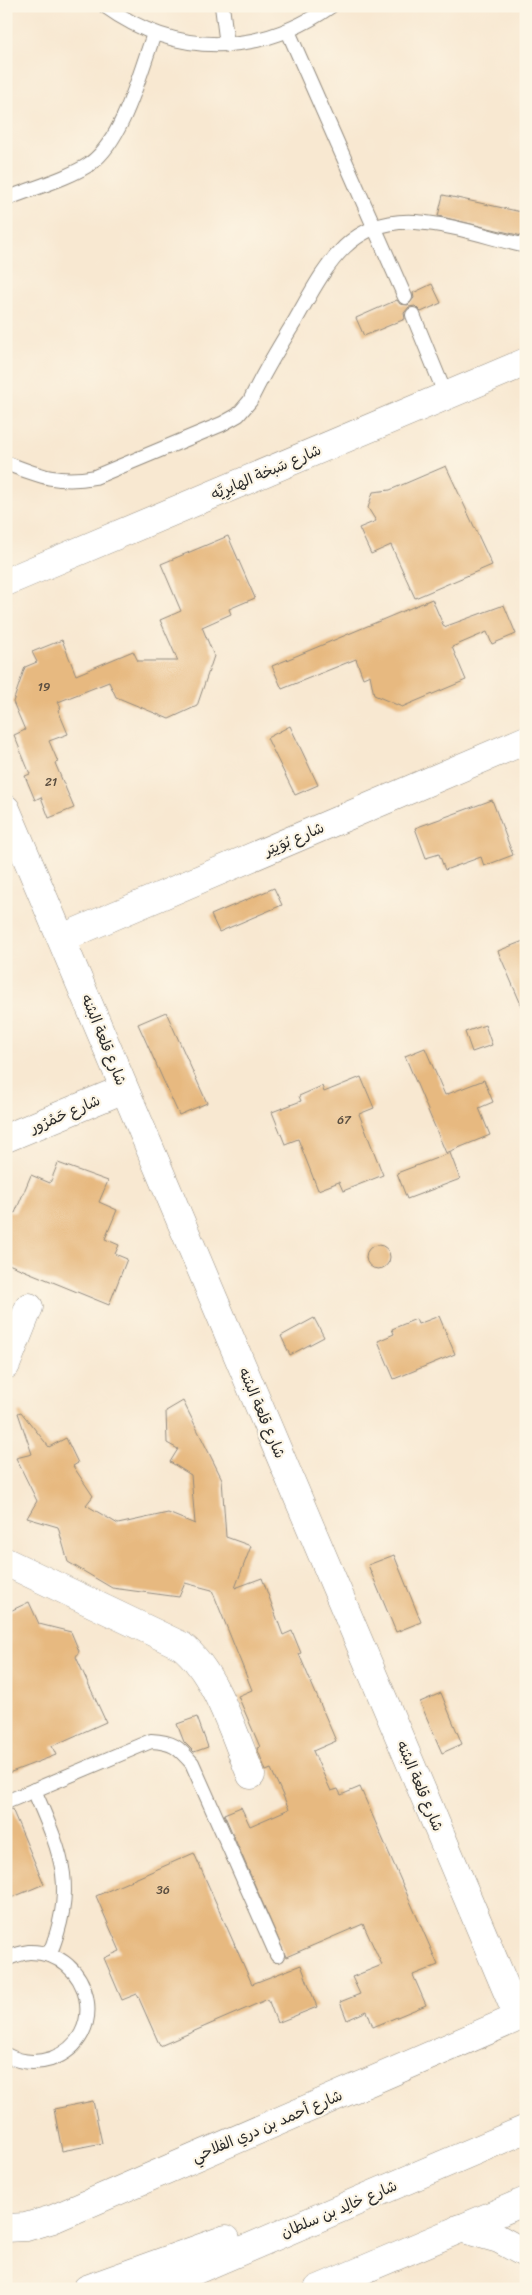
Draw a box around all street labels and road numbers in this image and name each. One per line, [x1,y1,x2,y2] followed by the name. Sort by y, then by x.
[207,437,325,507] street label: شارع سَبخة الهايرِيَّه
[259,815,328,864] street label: شارع بُوَيتِر
[74,990,134,1090] street label: شارع قلعة البثنه
[25,1088,104,1141] street label: شارع حَمْرُور
[231,1363,293,1463] street label: شارع قلعة البثنه
[389,1736,451,1836] street label: شارع قلعة البثنه
[187,2082,347,2170] street label: شارع أحمد بن دري الفلاحي
[277,2173,401,2245] street label: شارع خالِد بن سلطان

